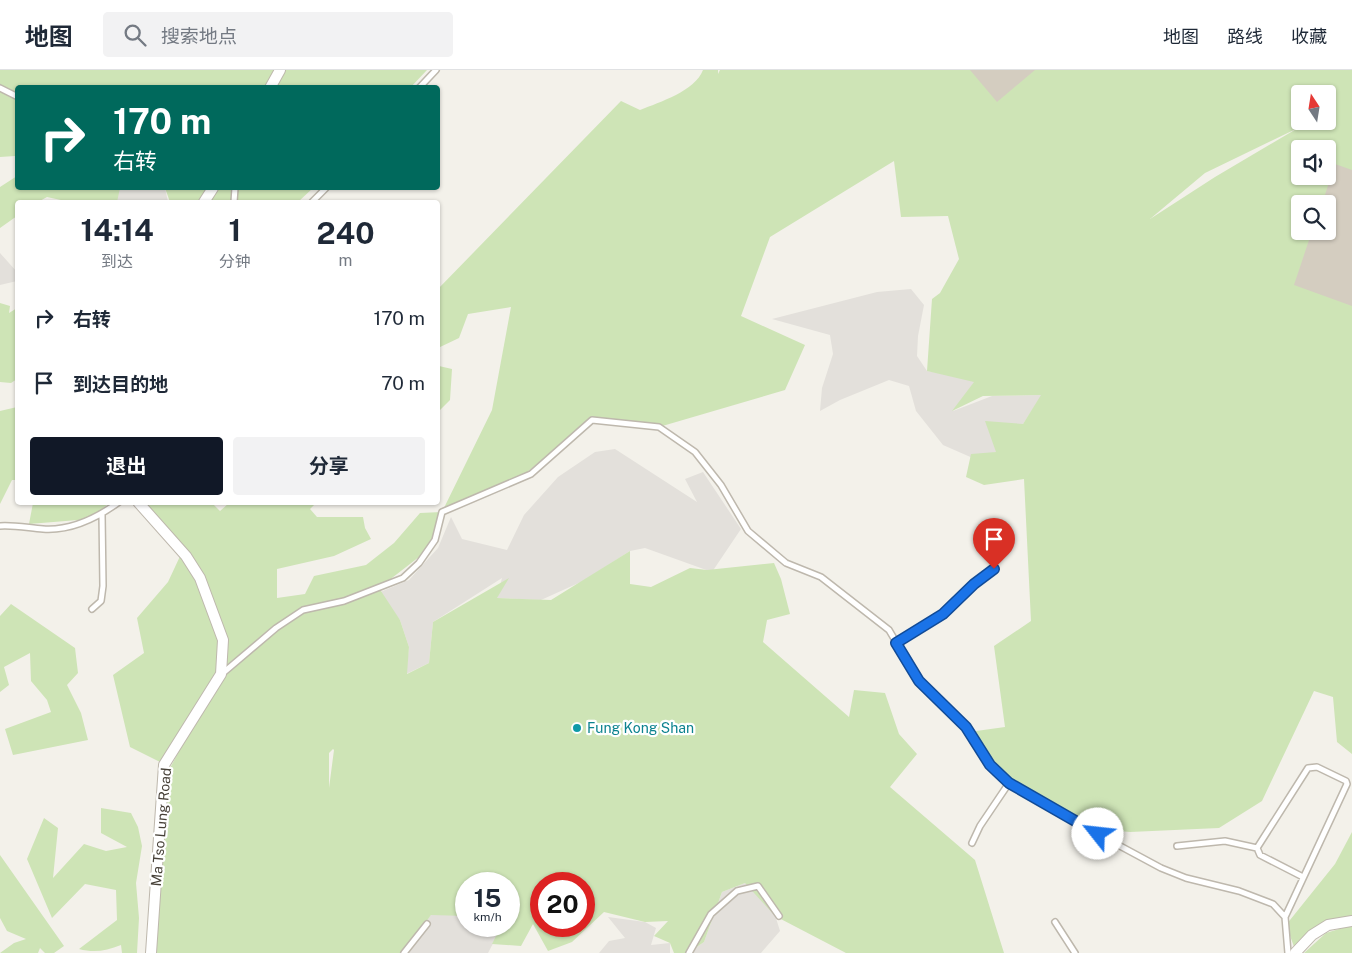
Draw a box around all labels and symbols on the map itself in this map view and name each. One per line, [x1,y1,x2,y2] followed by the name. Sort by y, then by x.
[1291,85,1336,130] north arrow
[973,518,1015,569] pin
[587,720,694,736] place label: Fung Kong Shan
[571,722,583,734] marker: Fung Kong Shan
[148,767,174,887] street label: Ma Tso Lung Road
[1071,807,1123,859] position arrow
[530,872,595,937] speed limit sign: 20

